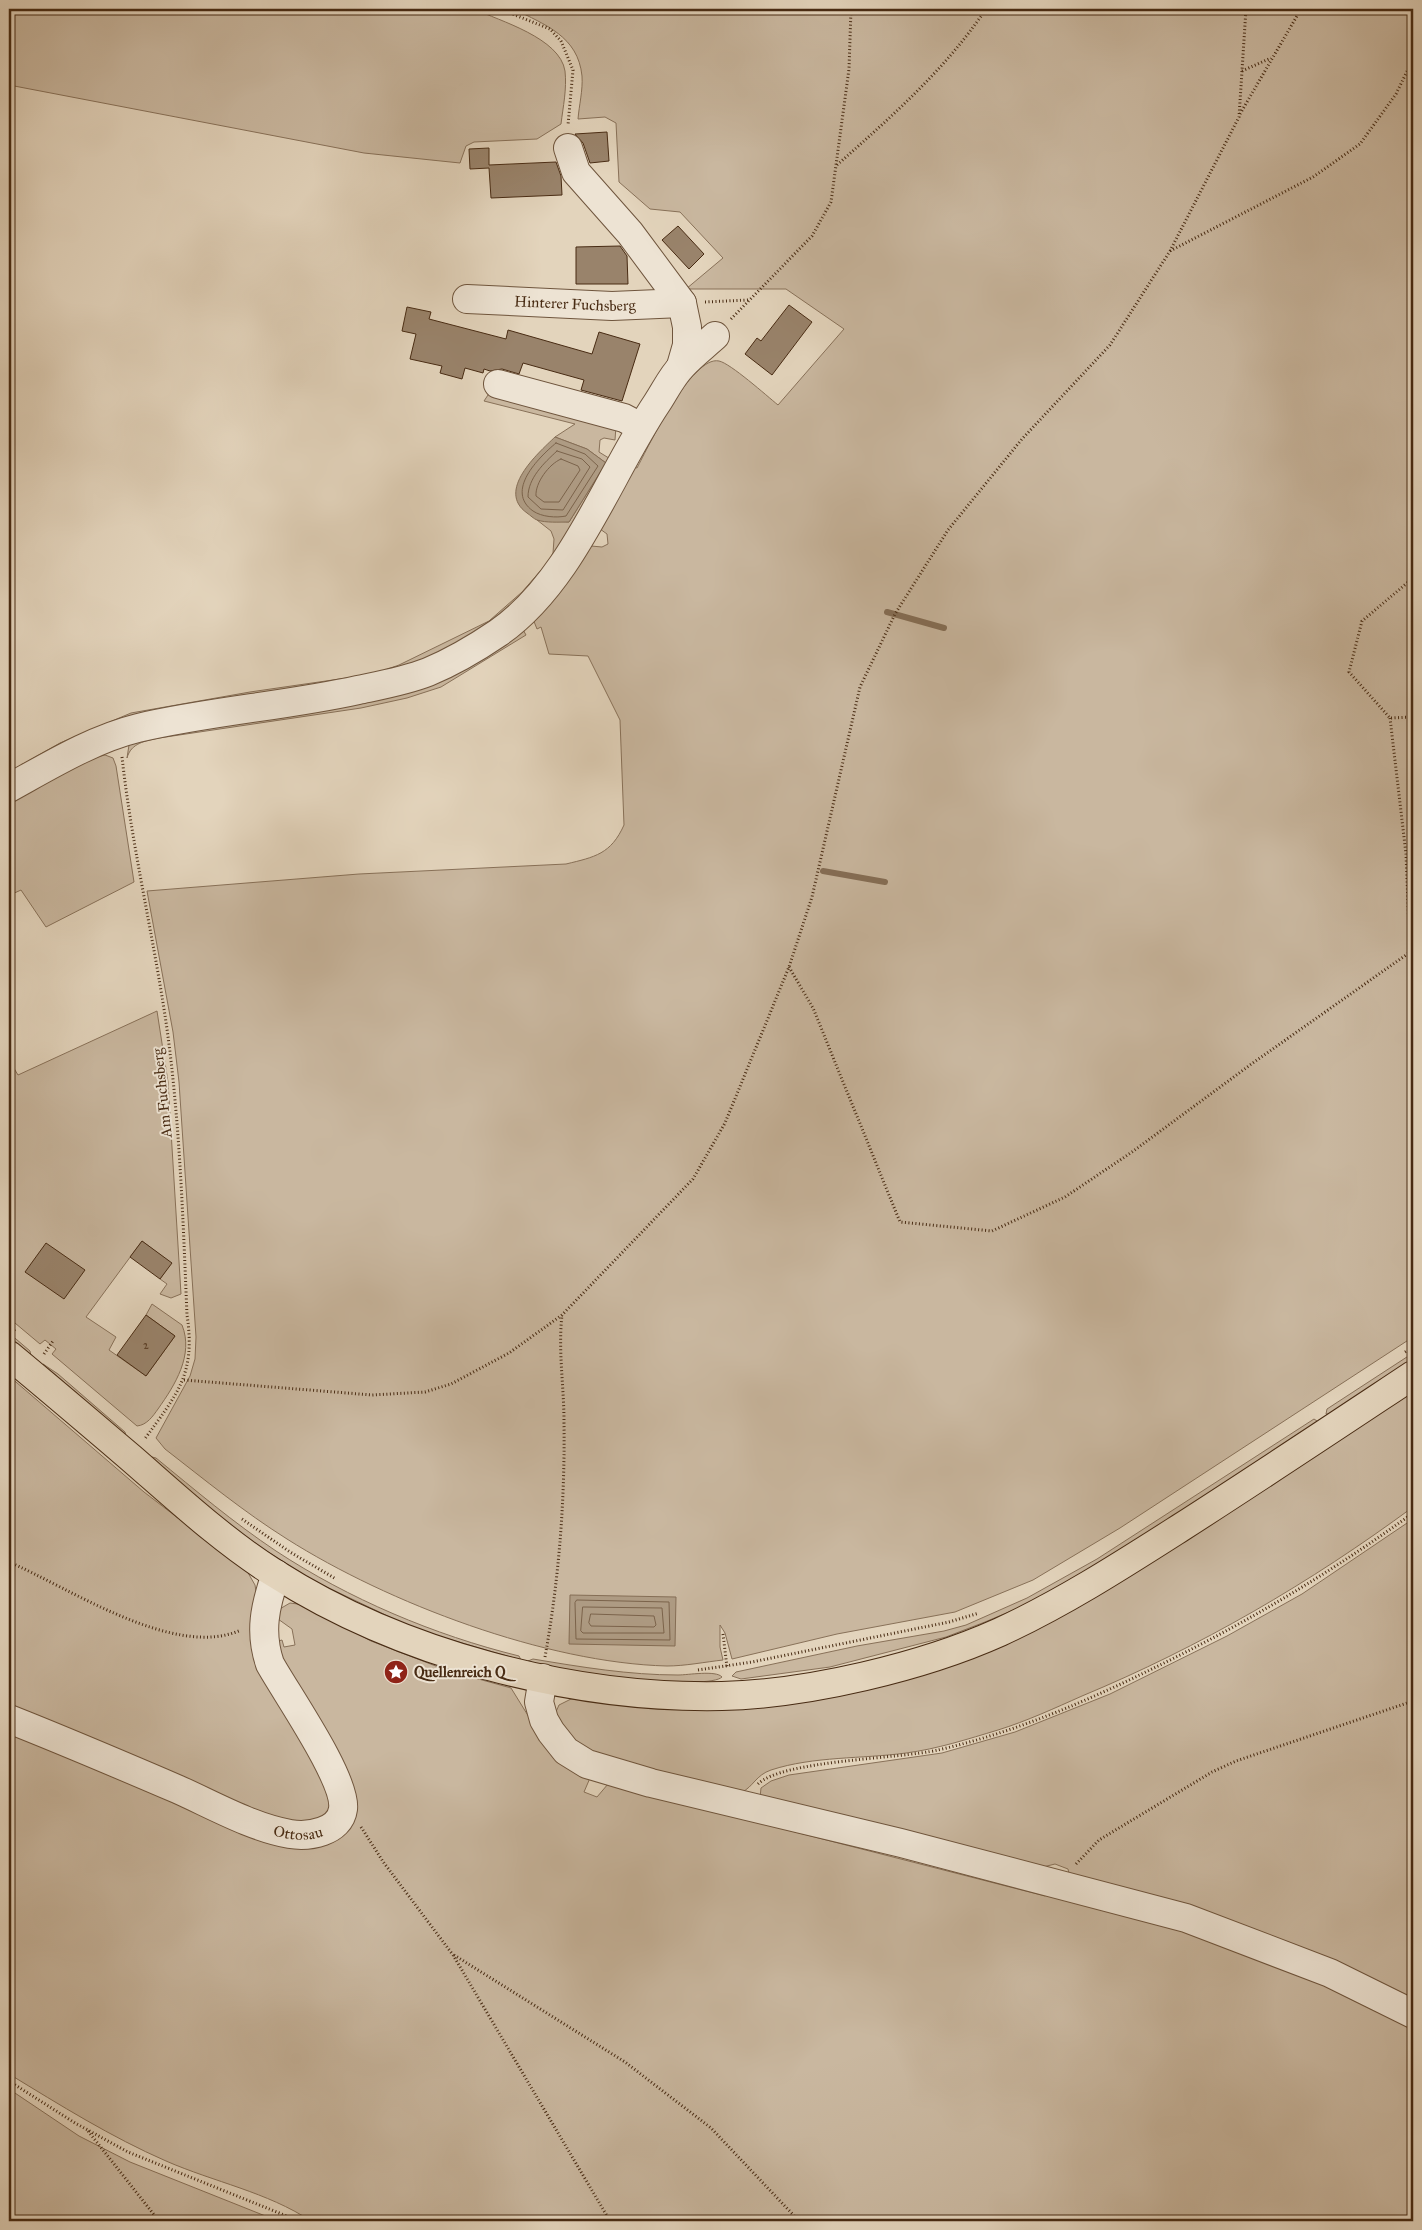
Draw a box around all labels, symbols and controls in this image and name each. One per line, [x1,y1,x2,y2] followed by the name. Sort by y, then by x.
[514,292,637,315] street label: Hinterer Fuchsberg
[148,1046,176,1140] street label: Am Fuchsberg
[143,1338,149,1352] house number: 2
[383,1659,409,1685] place icon: Quellenreich Q
[414,1663,517,1682] place label: Quellenreich Q
[272,1822,325,1844] street label: Ottosau

